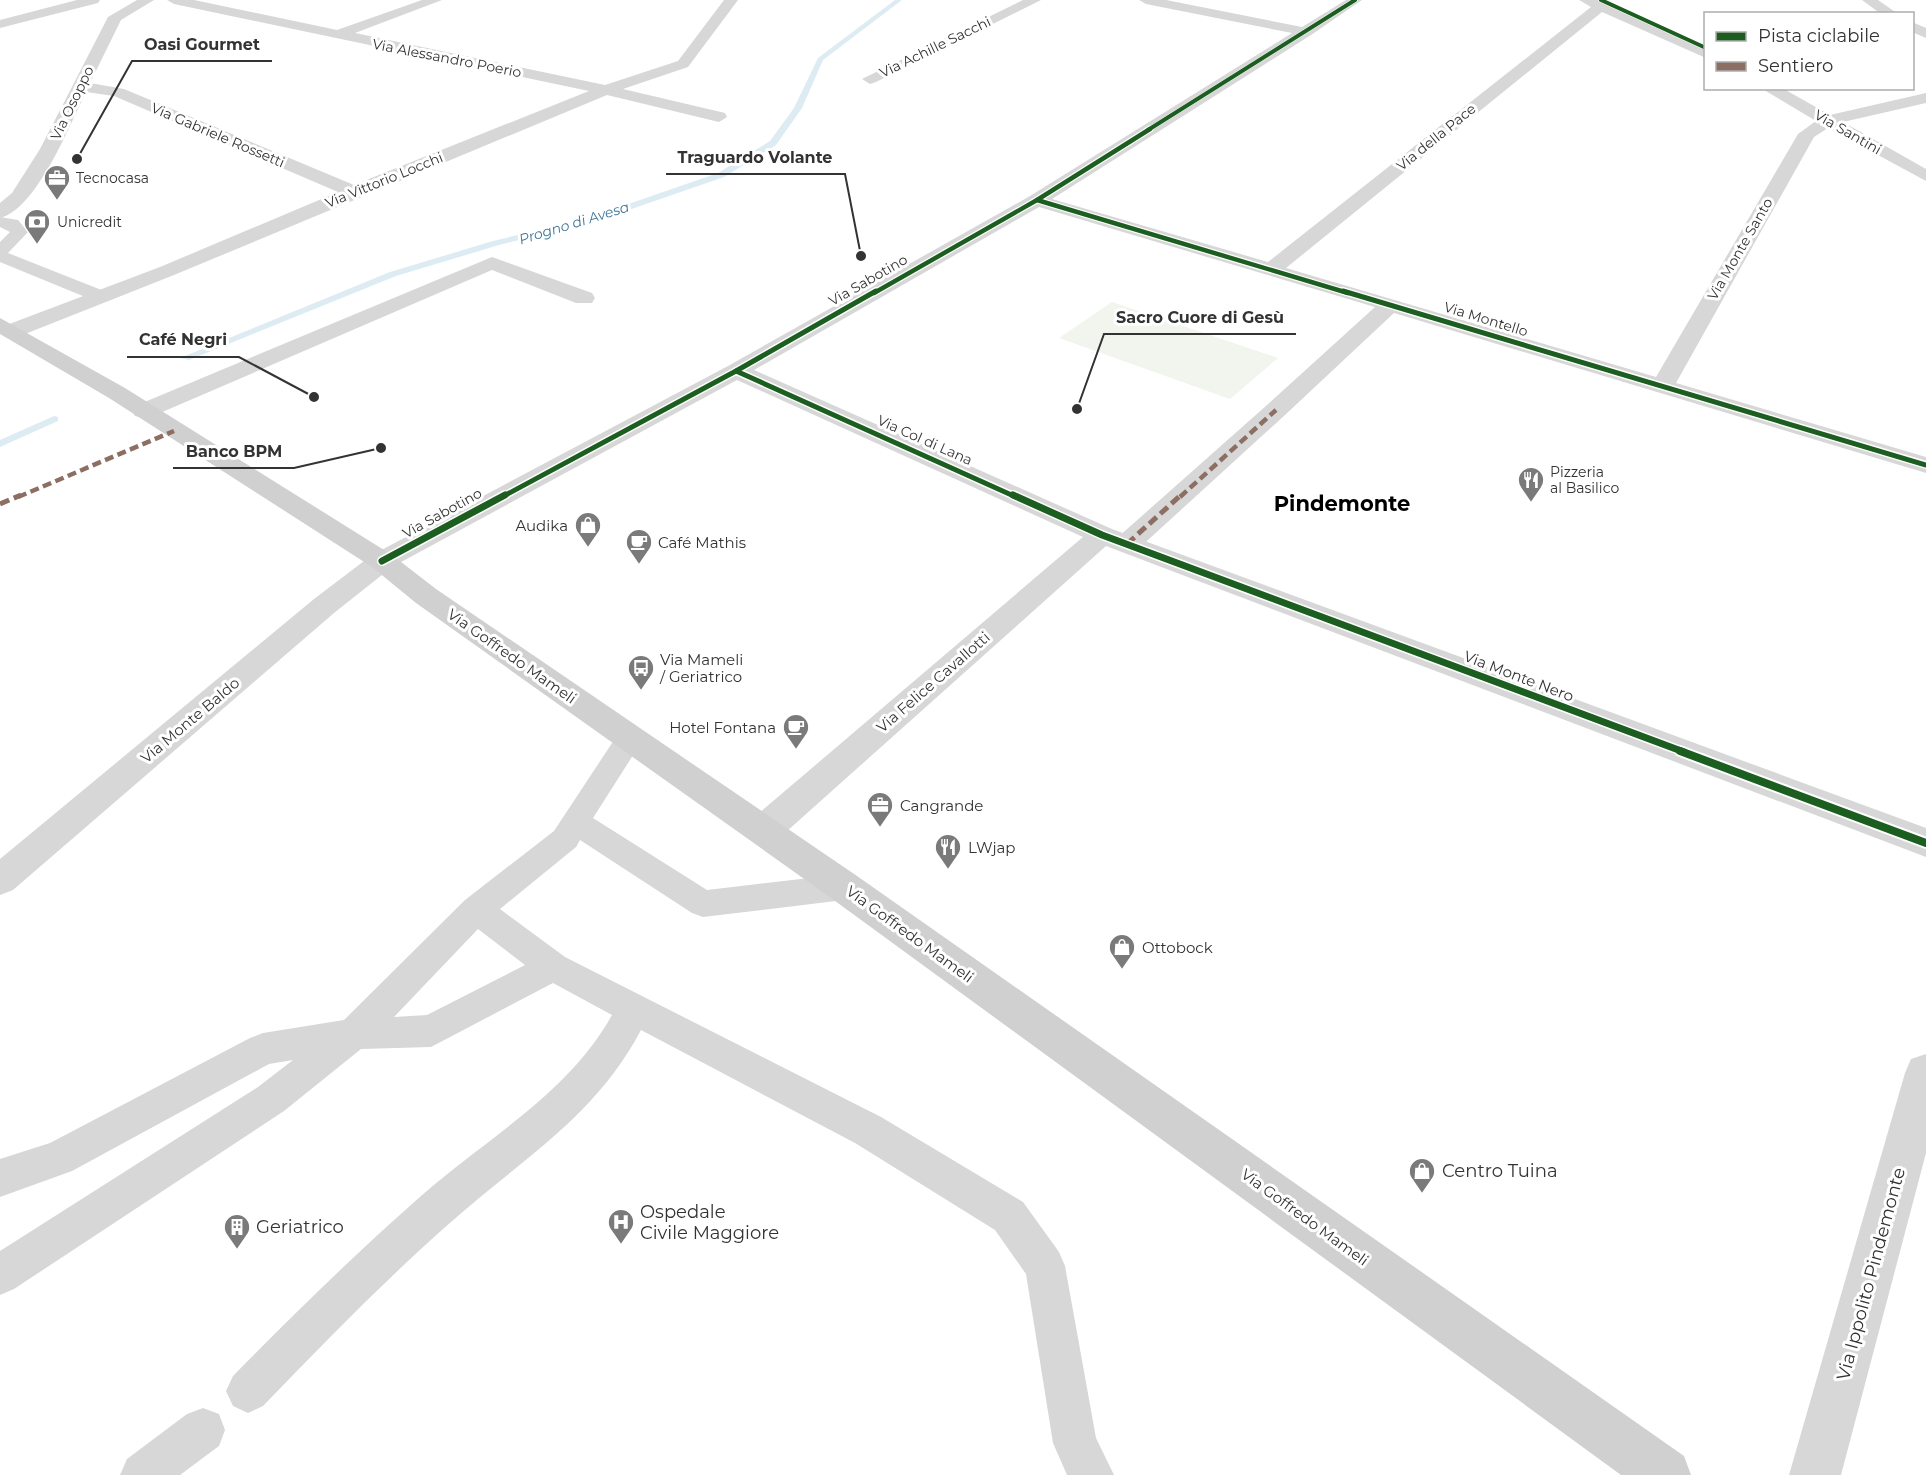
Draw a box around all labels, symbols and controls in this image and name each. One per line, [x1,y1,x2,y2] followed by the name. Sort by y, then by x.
[876,12,994,82] street label: Via Achille Sacchi
[1704,12,1914,90] legend
[1758,25,1880,47] text: Pista ciclabile
[132,27,272,61] callout: Oasi Gourmet
[144,35,260,54] text: Oasi Gourmet
[371,35,523,81] street label: Via Alessandro Poerio
[1758,55,1833,77] text: Sentiero
[46,63,98,143] street label: Via Osoppo
[148,99,288,171] street label: Via Gabriele Rossetti
[1393,99,1479,175] street label: Via della Pace
[1811,106,1885,158] street label: Via Santini
[666,140,845,174] callout: Traguardo Volante
[322,148,446,212] street label: Via Vittorio Locchi
[678,148,832,167] text: Traguardo Volante
[42,163,72,201] office icon: Tecnocasa
[76,169,149,187] place label: Tecnocasa
[1703,195,1777,303] street label: Via Monte Santo
[517,198,631,248] water label: Progno di Avesa
[22,207,52,245] bank icon: Unicredit
[57,213,122,231] place label: Unicredit
[825,250,911,310] street label: Via Sabotino
[1442,298,1530,340] street label: Via Montello
[1104,300,1296,334] callout: Sacro Cuore di Gesù
[1116,308,1284,327] text: Sacro Cuore di Gesù
[127,323,239,357] callout: Café Negri
[139,330,227,349] text: Café Negri
[875,411,975,469] street label: Via Col di Lana
[173,434,294,468] callout: Banco BPM
[186,442,282,461] text: Banco BPM
[1550,463,1619,497] place label: Pizzeria al Basilico
[1516,465,1546,503] restaurant icon: Pizzeria al Basilico
[399,484,485,542] street label: Via Sabotino
[1274,491,1410,516] district label: Pindemonte
[573,510,603,548] shop icon: Audika
[515,516,568,535] place label: Audika
[624,527,654,565] cafe icon: Café Mathis
[658,533,746,552] place label: Café Mathis
[444,604,580,708] street label: Via Goffredo Mameli
[872,628,994,736] street label: Via Felice Cavallotti
[1461,646,1577,706] street label: Via Monte Nero
[659,650,743,686] place label: Via Mameli / Geriatrico
[626,653,656,691] bus stop icon: Via Mameli / Geriatrico
[137,673,243,767] street label: Via Monte Baldo
[781,712,811,750] cafe icon: Hotel Fontana
[669,718,776,737] place label: Hotel Fontana
[865,790,895,828] office icon: Cangrande
[900,796,983,815] place label: Cangrande
[933,832,963,870] restaurant icon: LWjap
[968,838,1016,857] place label: LWjap
[843,881,977,987] street label: Via Goffredo Mameli
[1107,932,1137,970] shop icon: Ottobock
[1142,938,1213,957] place label: Ottobock
[1407,1156,1437,1194] shop icon: Centro Tuina
[1442,1160,1558,1182] place label: Centro Tuina
[1238,1164,1372,1270] street label: Via Goffredo Mameli
[1832,1165,1910,1383] street label: Via Ippolito Pindemonte
[640,1201,779,1244] place label: Ospedale Civile Maggiore
[606,1207,636,1245] hospital icon: Ospedale Civile Maggiore
[222,1212,252,1250] building icon: Geriatrico
[256,1216,344,1238] place label: Geriatrico

